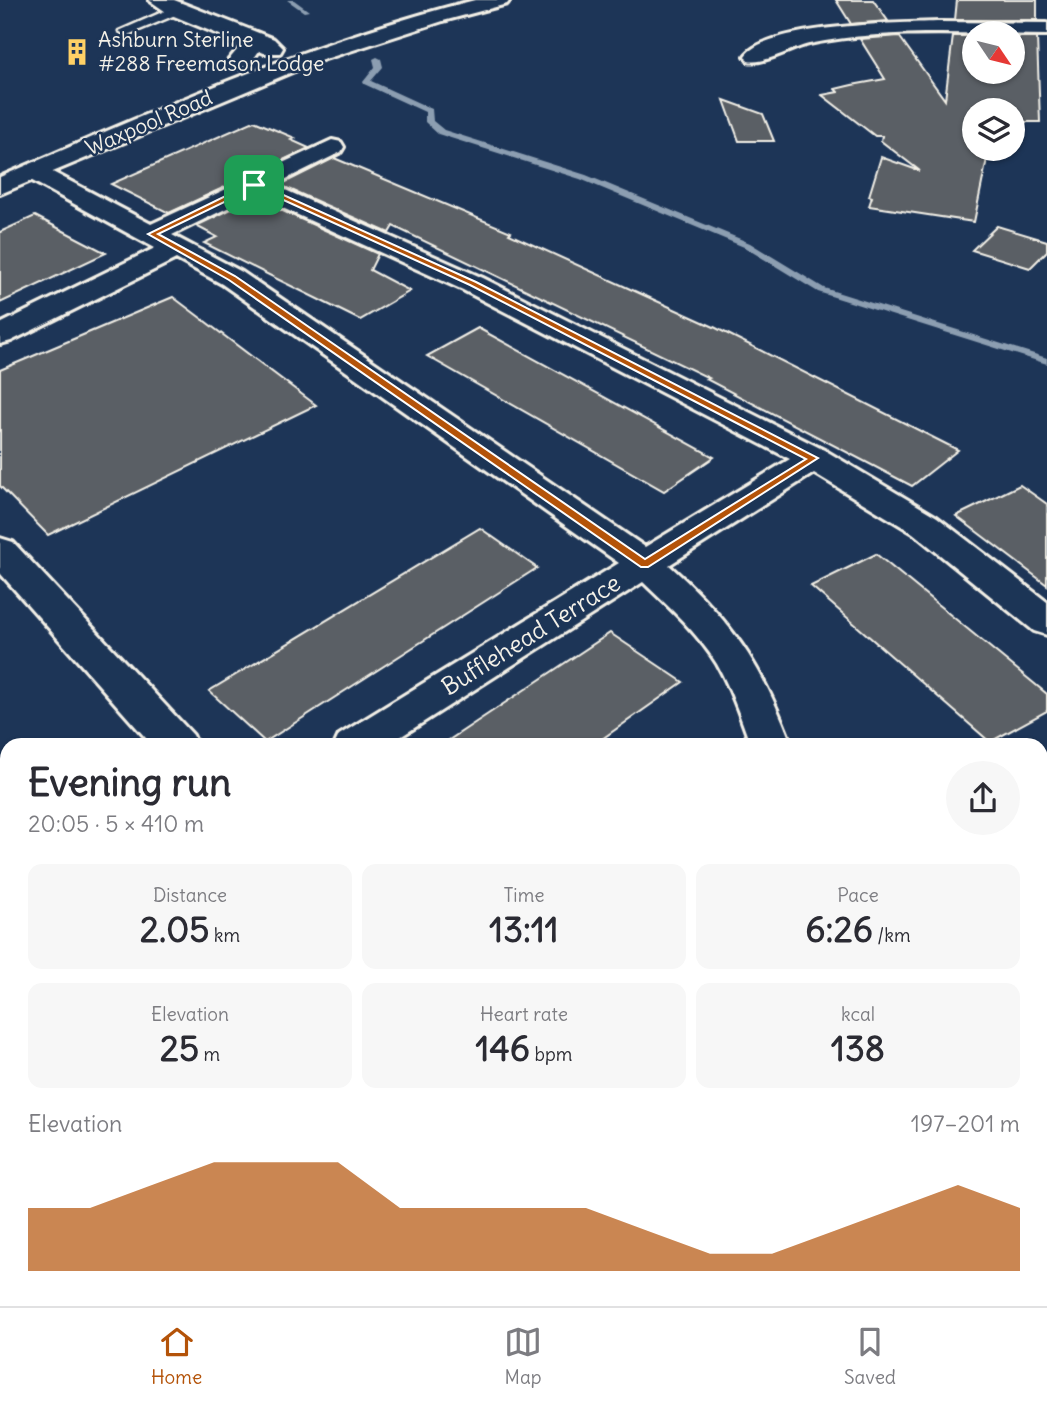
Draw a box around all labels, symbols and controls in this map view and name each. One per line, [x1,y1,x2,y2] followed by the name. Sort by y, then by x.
[962,21,1026,84] north arrow
[962,21,1025,161] map controls
[98,26,324,77] place label: Ashburn Sterline #288 Freemason Lodge
[62,37,92,67] building icon: Ashburn Sterline #288 Freemason Lodge
[81,84,216,161] street label: Waxpool Road
[962,98,1025,161] button: layers
[224,155,284,215] pin
[235,166,273,204] icon: arrive
[435,567,626,701] street label: Bufflehead Terrace
[28,759,231,806] text: Evening run
[946,761,1020,835] button: share
[28,809,204,838] text: 20:05 · 5 × 410 m
[153,883,227,907] text: Distance
[503,883,545,907] text: Time
[837,883,879,907] text: Pace
[140,907,209,951] text: 2.05
[489,907,559,951] text: 13:11
[805,907,873,951] text: 6:26
[209,923,240,947] text: km
[873,923,911,947] text: /km
[151,1002,229,1026] text: Elevation
[480,1002,568,1026] text: Heart rate
[841,1002,875,1026] text: kcal
[160,1026,199,1070] text: 25
[476,1026,530,1070] text: 146
[831,1026,885,1070] text: 138
[199,1042,220,1066] text: m
[530,1042,572,1066] text: bpm
[28,1109,122,1138] text: Elevation
[911,1109,1020,1138] text: 197–201 m
[151,1323,202,1389] tab: Home
[504,1323,542,1389] tab: Map
[844,1323,896,1389] tab: Saved

